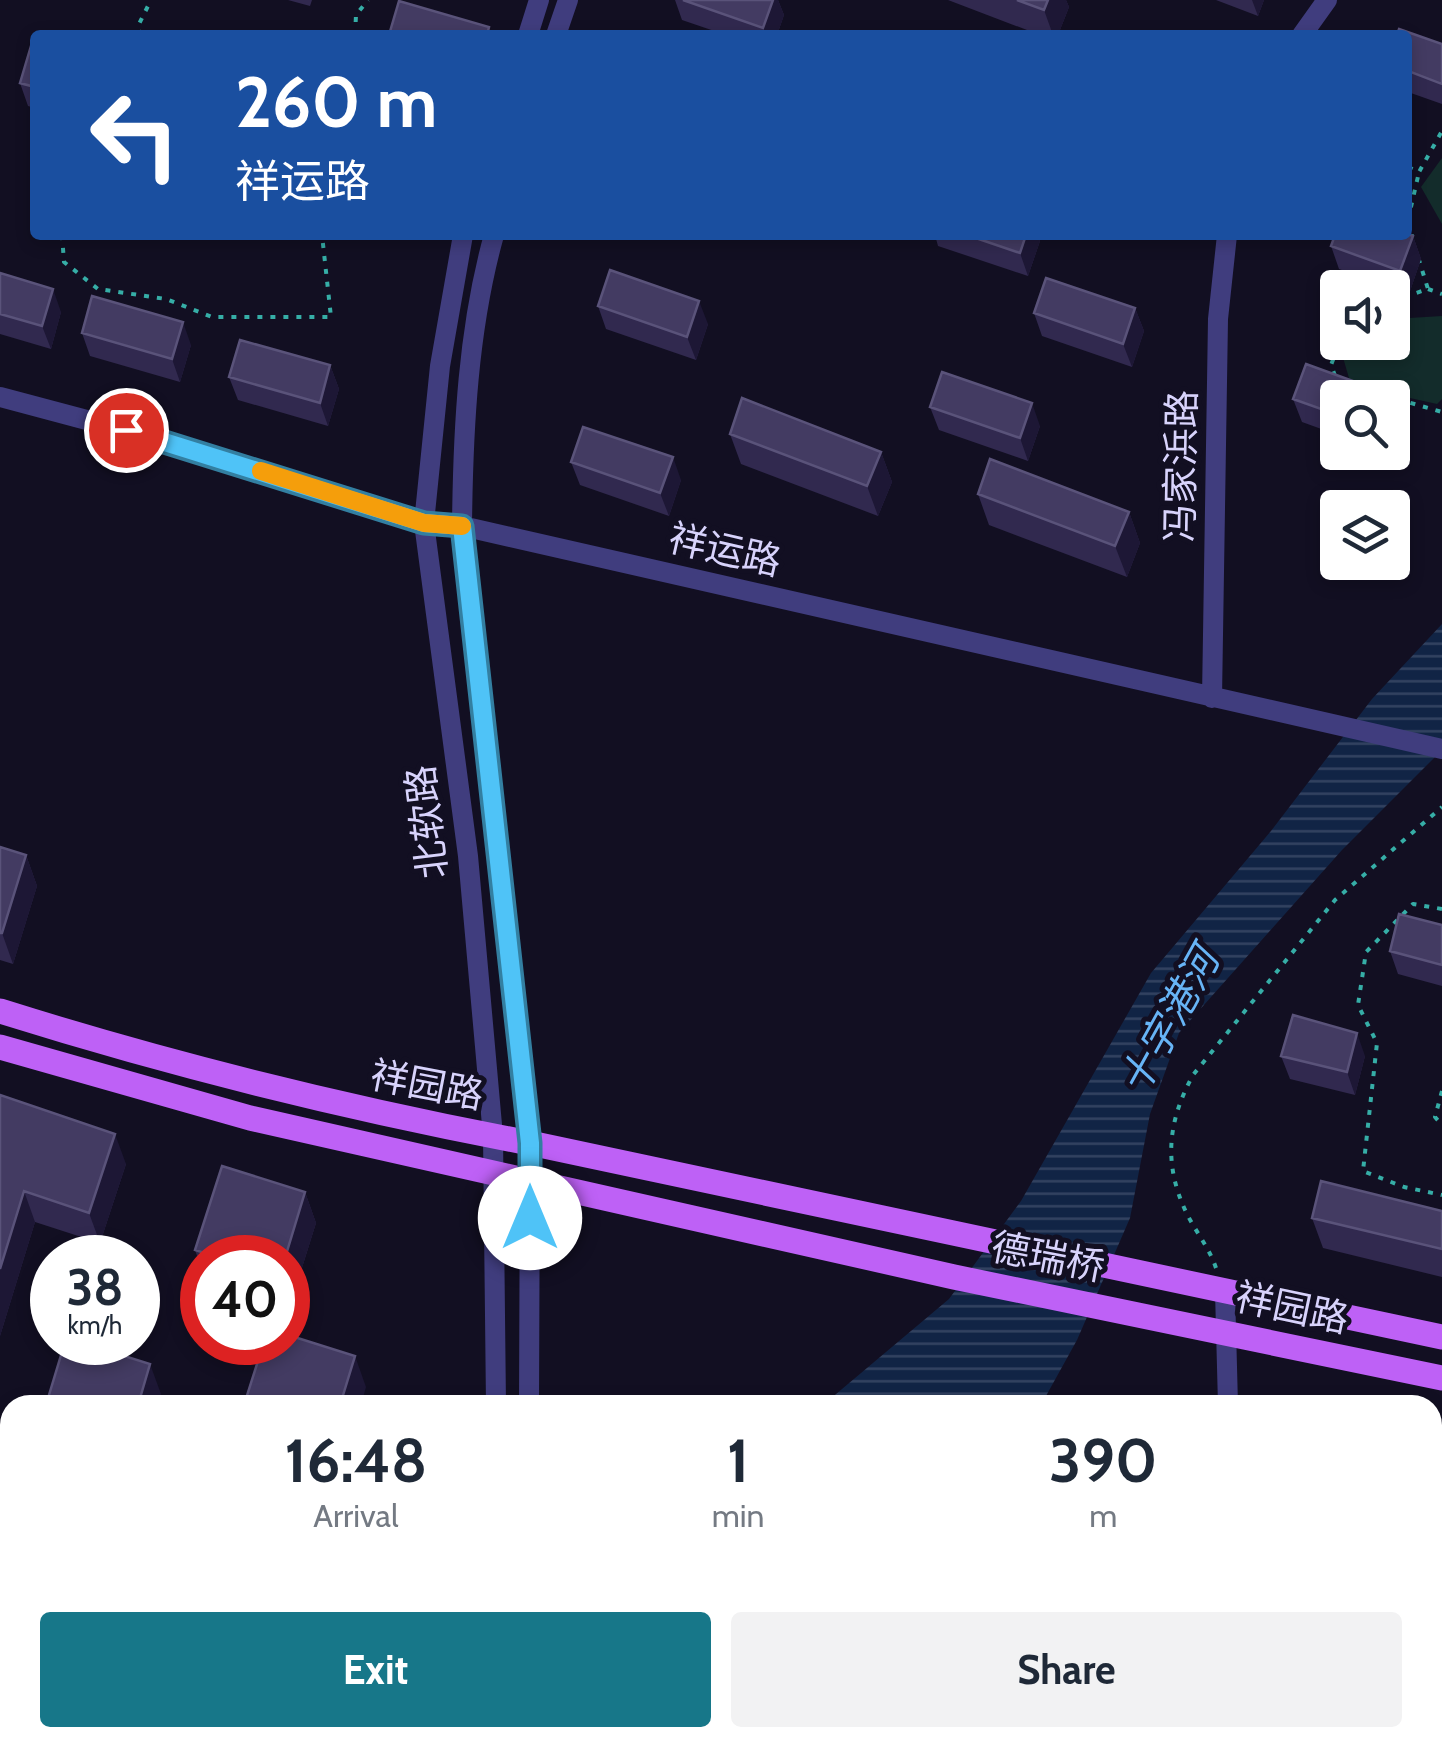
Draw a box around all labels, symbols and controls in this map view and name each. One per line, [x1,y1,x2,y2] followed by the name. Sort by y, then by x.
[235,59,437,145] text: 260 m
[70,70,200,200] icon: left
[235,154,370,208] text: 祥运路
[1320,270,1410,580] map controls
[1320,270,1410,360] button: sound
[1320,380,1410,470] button: search
[84,388,169,473] pin
[1156,390,1205,542] street label: 冯家浜路
[99,403,154,458] icon: arrive
[1320,490,1410,580] button: layers
[664,514,786,585] street label: 祥运路
[396,763,457,882] street label: 北软路
[1108,933,1232,1103] water label: 十字港河
[367,1051,488,1118] street label: 祥园路
[478,1166,582,1270] position arrow
[988,1223,1109,1290] street label: 德瑞桥
[180,1235,310,1365] speed limit sign: 40
[66,1257,124,1318] text: 38
[1231,1273,1353,1342] street label: 祥园路
[68,1310,122,1340] text: km/h
[285,1424,427,1497] text: 16:48
[727,1424,749,1497] text: 1
[1049,1424,1157,1497] text: 390
[313,1496,398,1535] text: Arrival
[712,1496,765,1535] text: min
[1089,1496,1117,1535] text: m
[40,1612,711,1727] button: Exit
[731,1612,1402,1727] button: Share

